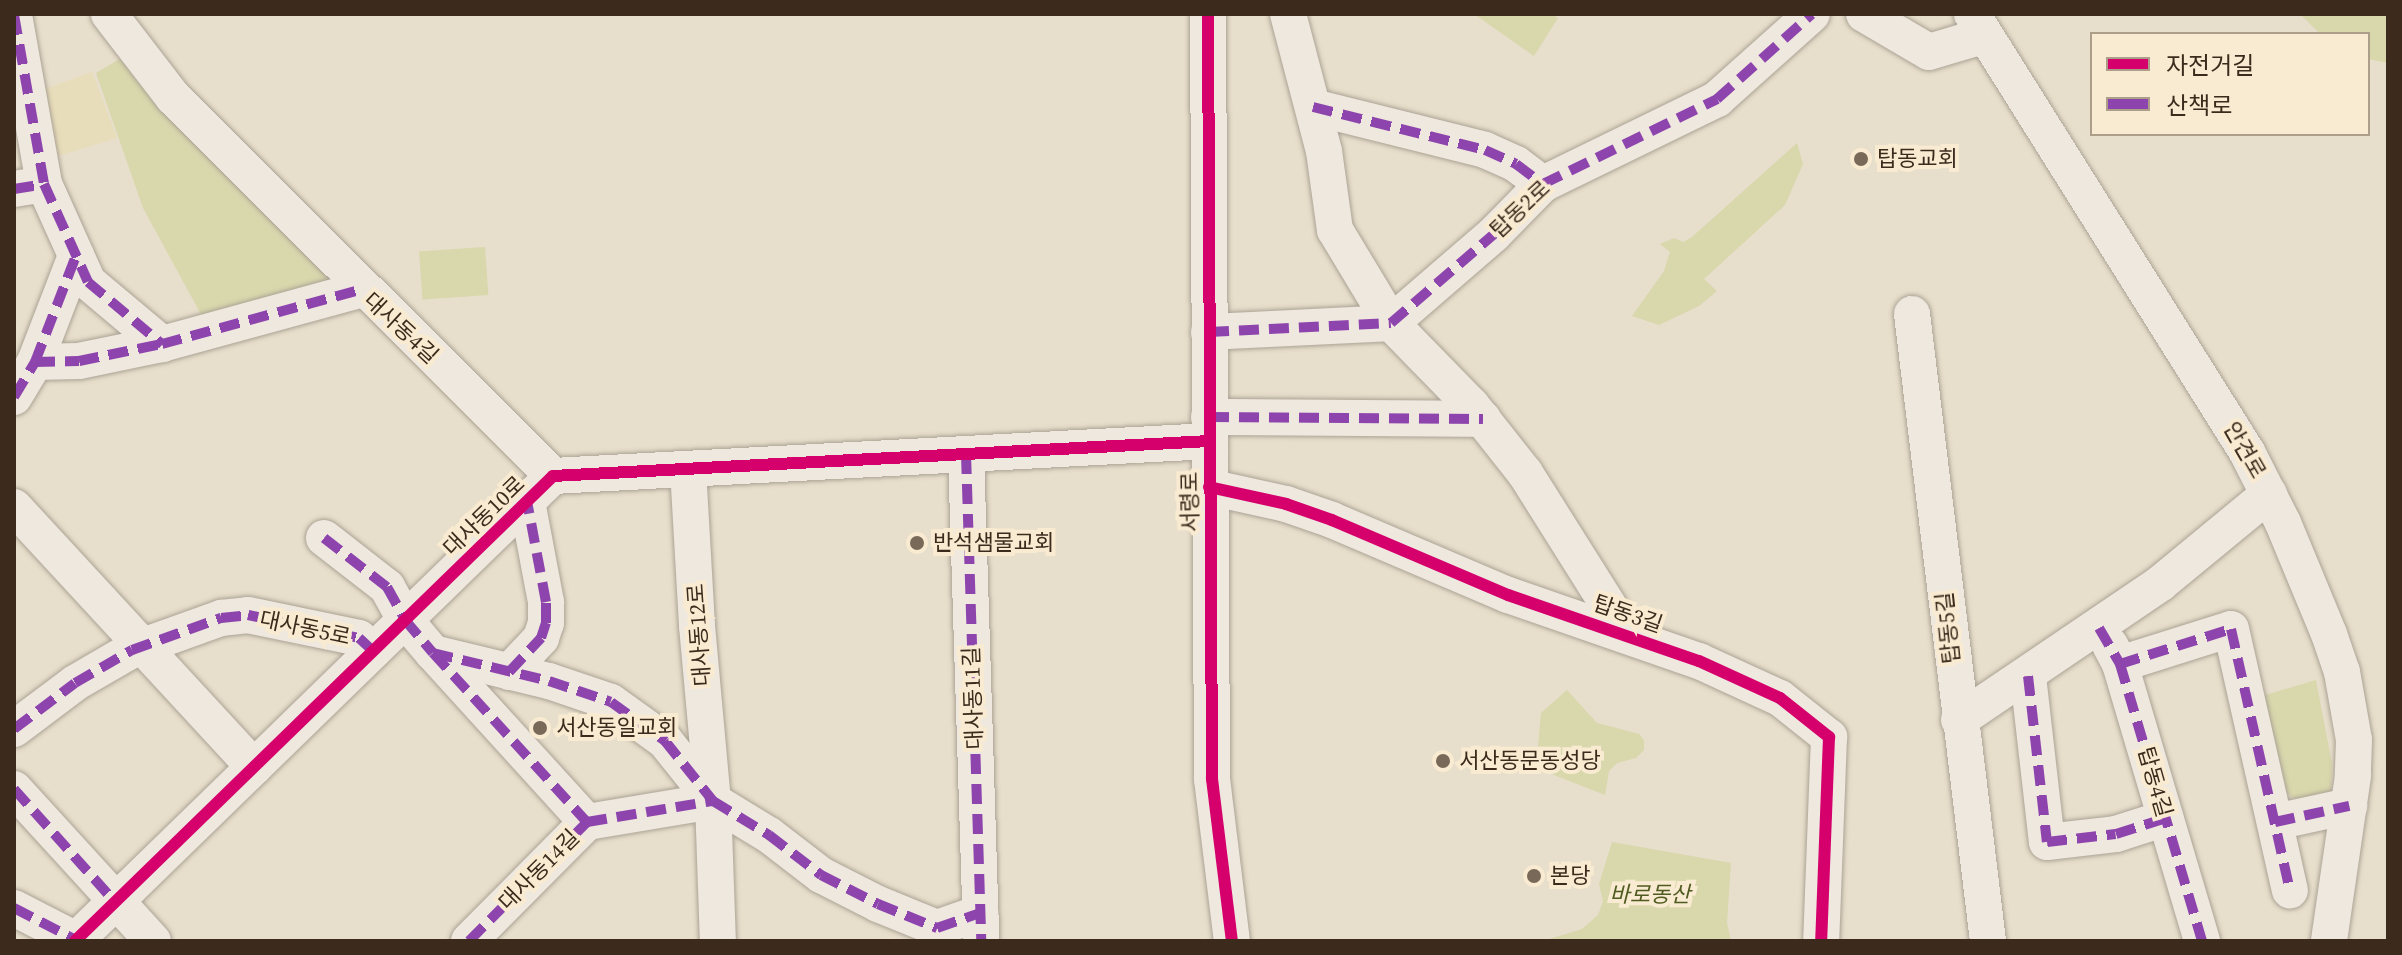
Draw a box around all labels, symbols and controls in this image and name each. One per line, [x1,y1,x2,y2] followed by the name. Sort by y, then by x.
[2090,32,2370,136] legend
[2166,49,2254,82] text: 자전거길
[2166,89,2232,122] text: 산책로
[1877,146,1958,172] place label: 탑동교회
[1852,150,1870,168] marker: 탑동교회
[1485,175,1555,243] street label: 탑동2로
[358,287,444,369] street label: 대사동4길
[2218,417,2272,483] street label: 안견로
[438,471,530,561] street label: 대사동10로
[1176,471,1204,533] street label: 서령로
[933,530,1054,556] place label: 반석샘물교회
[908,534,926,552] marker: 반석샘물교회
[682,583,716,687] street label: 대사동12로
[1590,590,1666,638] street label: 탑동3길
[1931,591,1965,665] street label: 탑동5길
[257,606,353,650] street label: 대사동5로
[958,646,988,750] street label: 대사동11길
[556,715,677,741] place label: 서산동일교회
[531,719,549,737] marker: 서산동일교회
[2132,744,2178,820] street label: 탑동4길
[1459,748,1601,774] place label: 서산동문동성당
[1434,752,1452,770] marker: 서산동문동성당
[493,824,585,916] street label: 대사동14길
[1550,863,1590,889] place label: 본당
[1525,867,1543,885] marker: 본당
[1610,882,1690,908] park label: 바로동산

